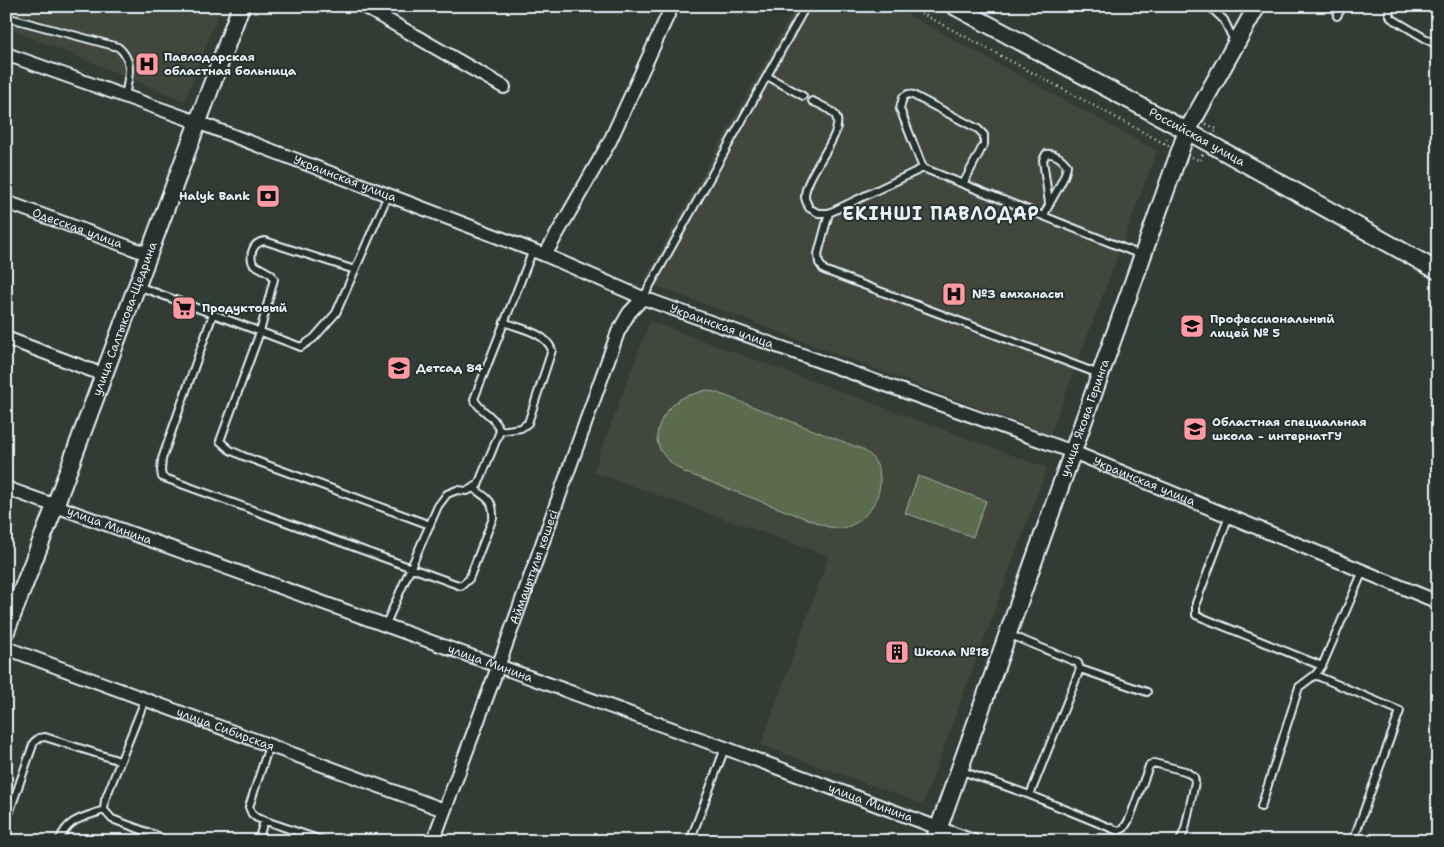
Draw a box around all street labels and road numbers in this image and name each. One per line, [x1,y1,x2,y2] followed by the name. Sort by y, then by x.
[1146,104,1248,170] street label: Российская улица
[291,152,399,206] street label: Украинская улица
[30,204,125,252] street label: Одесская улица
[89,239,161,398] street label: улица Салтыкова-Щедрина
[668,300,776,352] street label: Украинская улица
[1056,356,1113,479] street label: улица Якова Геринга
[1091,453,1198,510] street label: Украинская улица
[65,503,155,548] street label: улица Минина
[506,508,562,626] street label: Аймауытұлы көшесі
[446,640,535,686] street label: улица Минина
[174,704,277,755] street label: улица Сибирская
[826,779,916,826] street label: улица Минина

